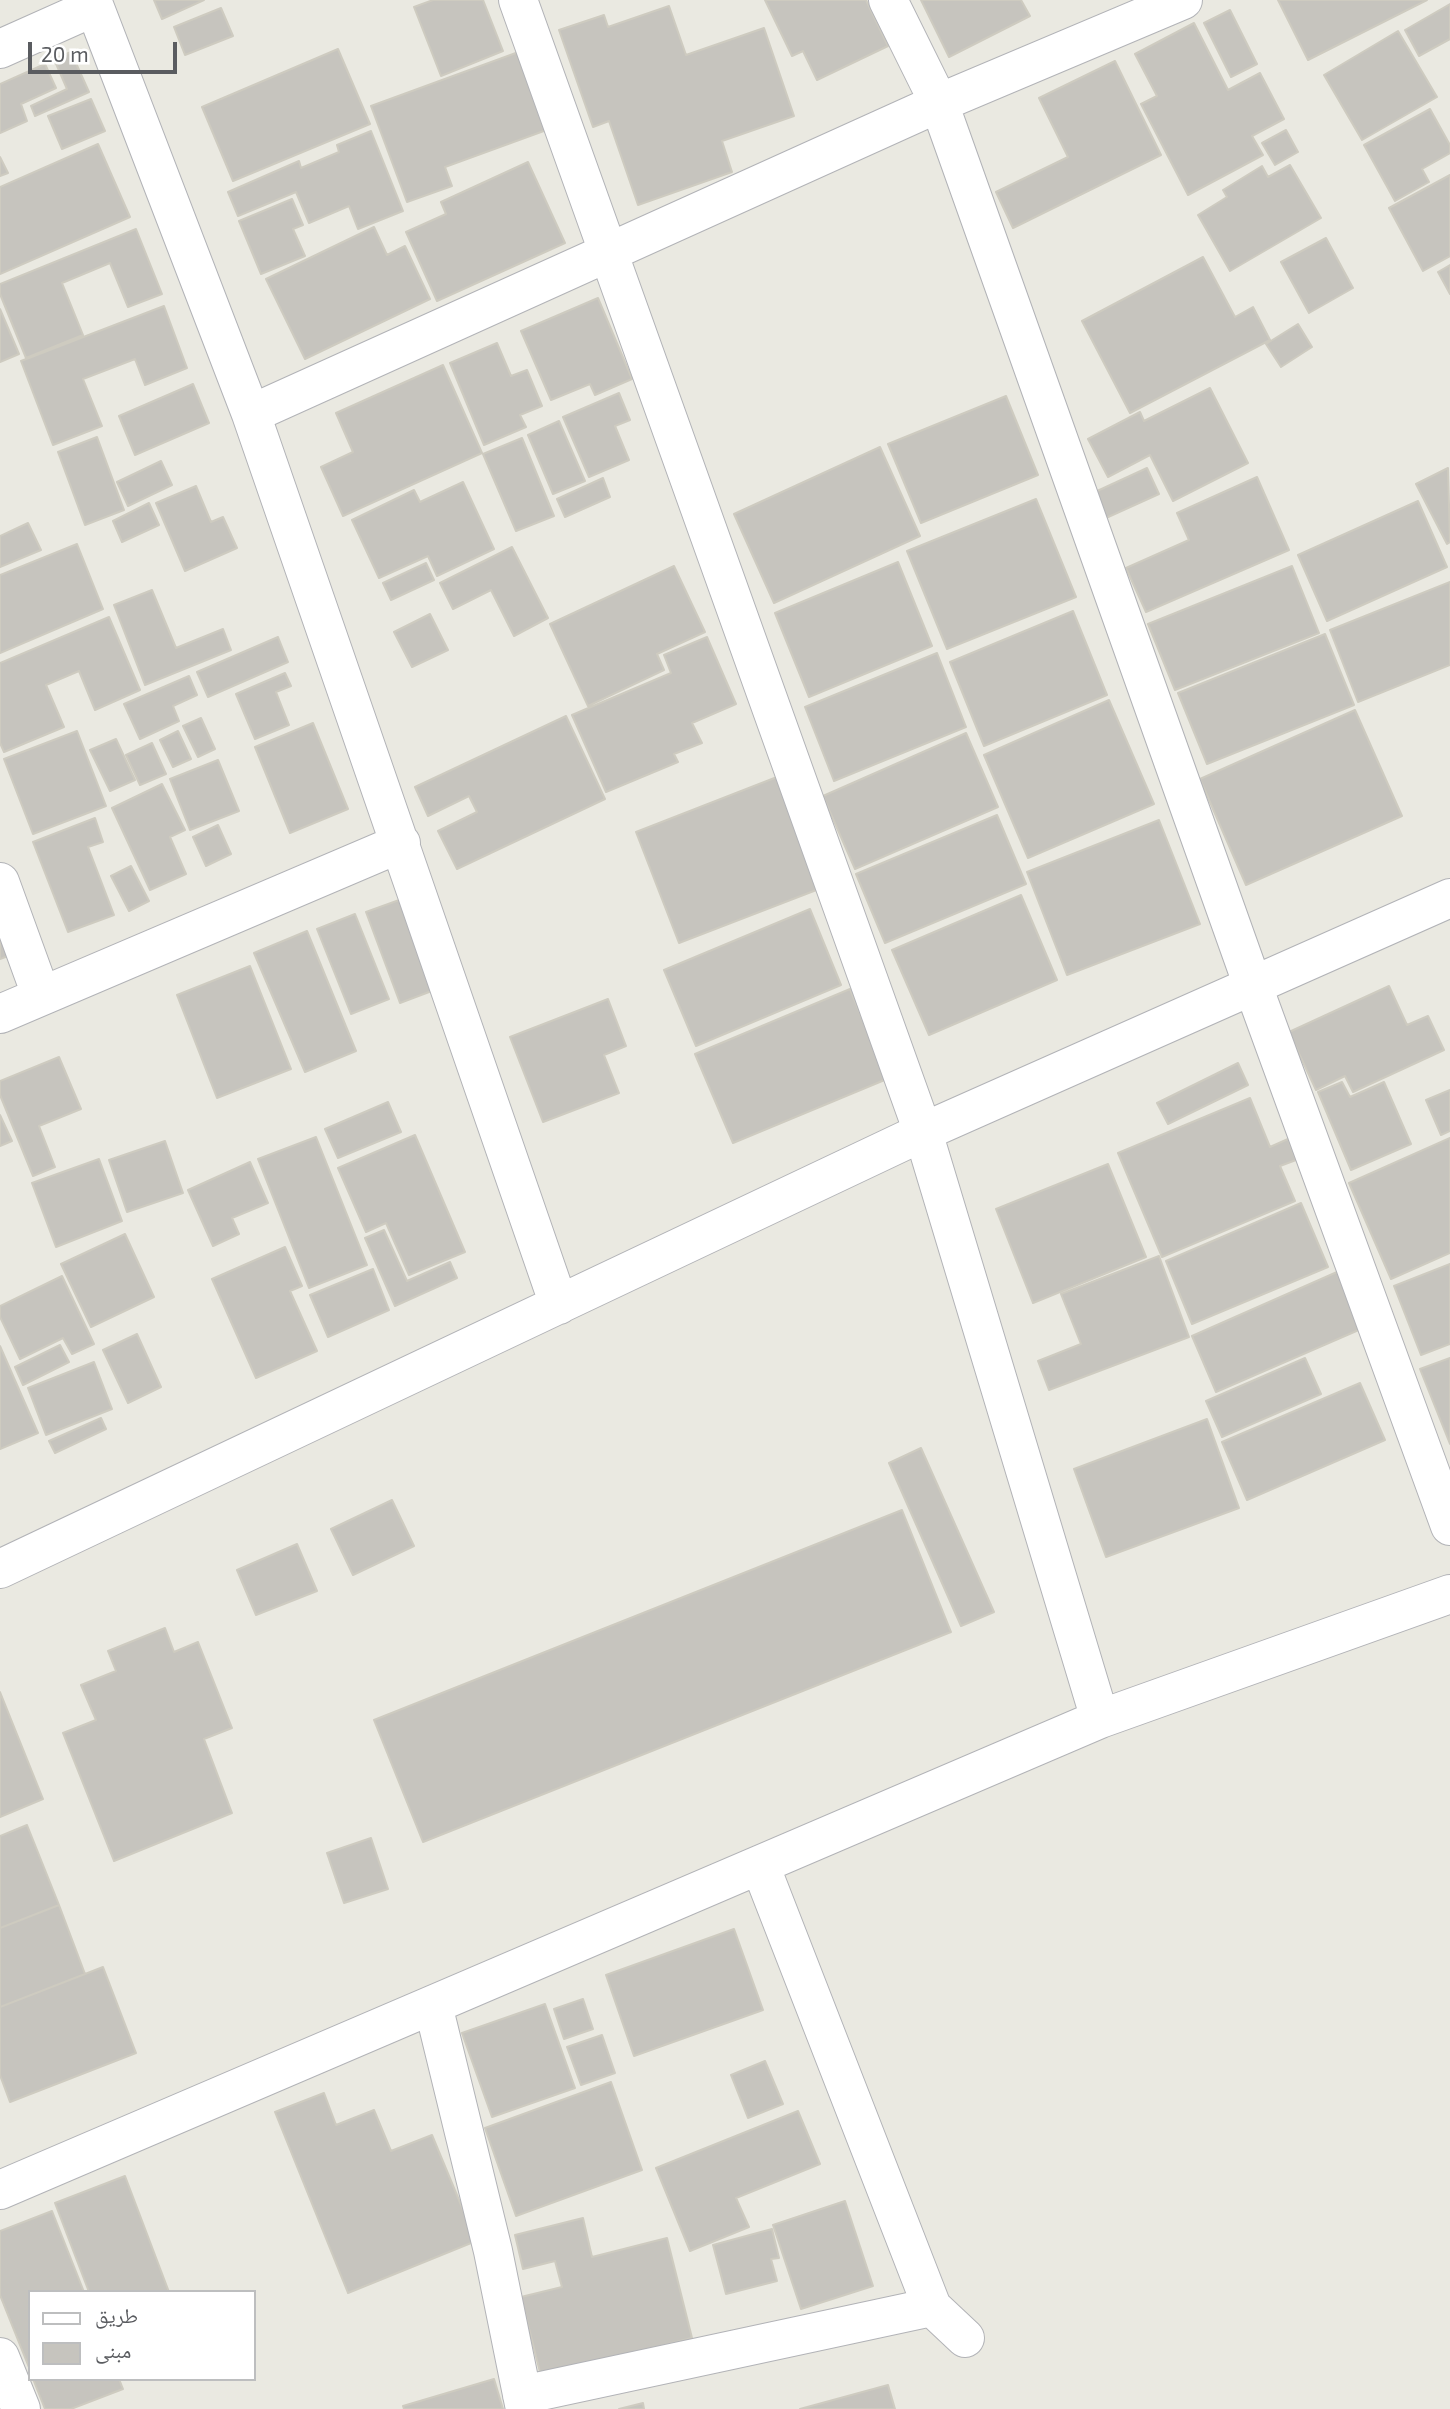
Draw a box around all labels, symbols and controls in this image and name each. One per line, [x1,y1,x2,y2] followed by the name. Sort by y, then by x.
[32,28,180,72] scale bar
[41,41,89,66] text: 20 m
[28,2290,256,2381] legend
[95,2302,138,2327] text: طريق
[95,2337,131,2362] text: مبنى

